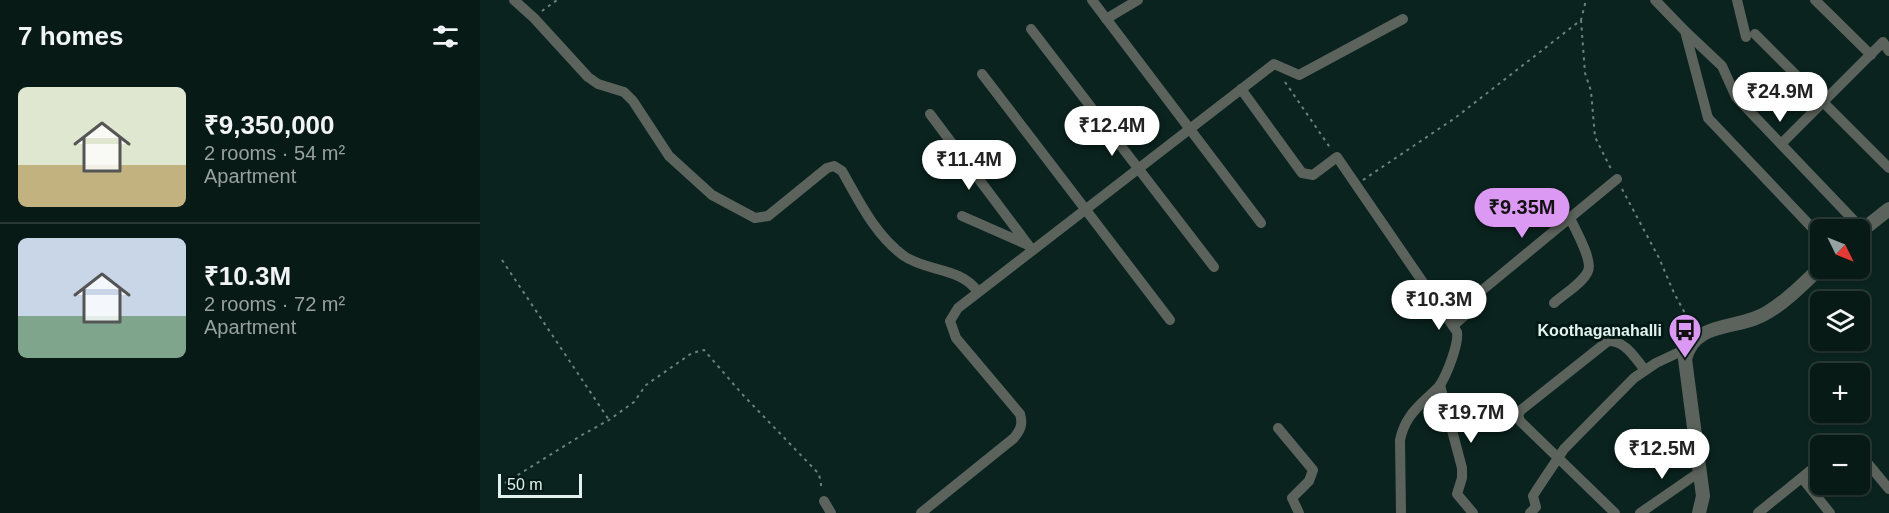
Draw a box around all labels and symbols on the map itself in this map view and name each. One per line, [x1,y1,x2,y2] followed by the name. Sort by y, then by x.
[1731,72,1829,123] pin: ₹24.9M
[1063,106,1161,157] pin: ₹12.4M
[920,140,1018,191] pin: ₹11.4M
[1473,188,1571,239] pin: ₹9.35M
[1810,219,1870,279] north arrow
[1390,280,1488,331] pin: ₹10.3M
[1667,312,1703,359] bus stop icon: Koothaganahalli
[1538,322,1662,339] place label: Koothaganahalli
[1422,393,1520,444] pin: ₹19.7M
[1613,429,1711,480] pin: ₹12.5M
[498,471,582,498] scale bar

